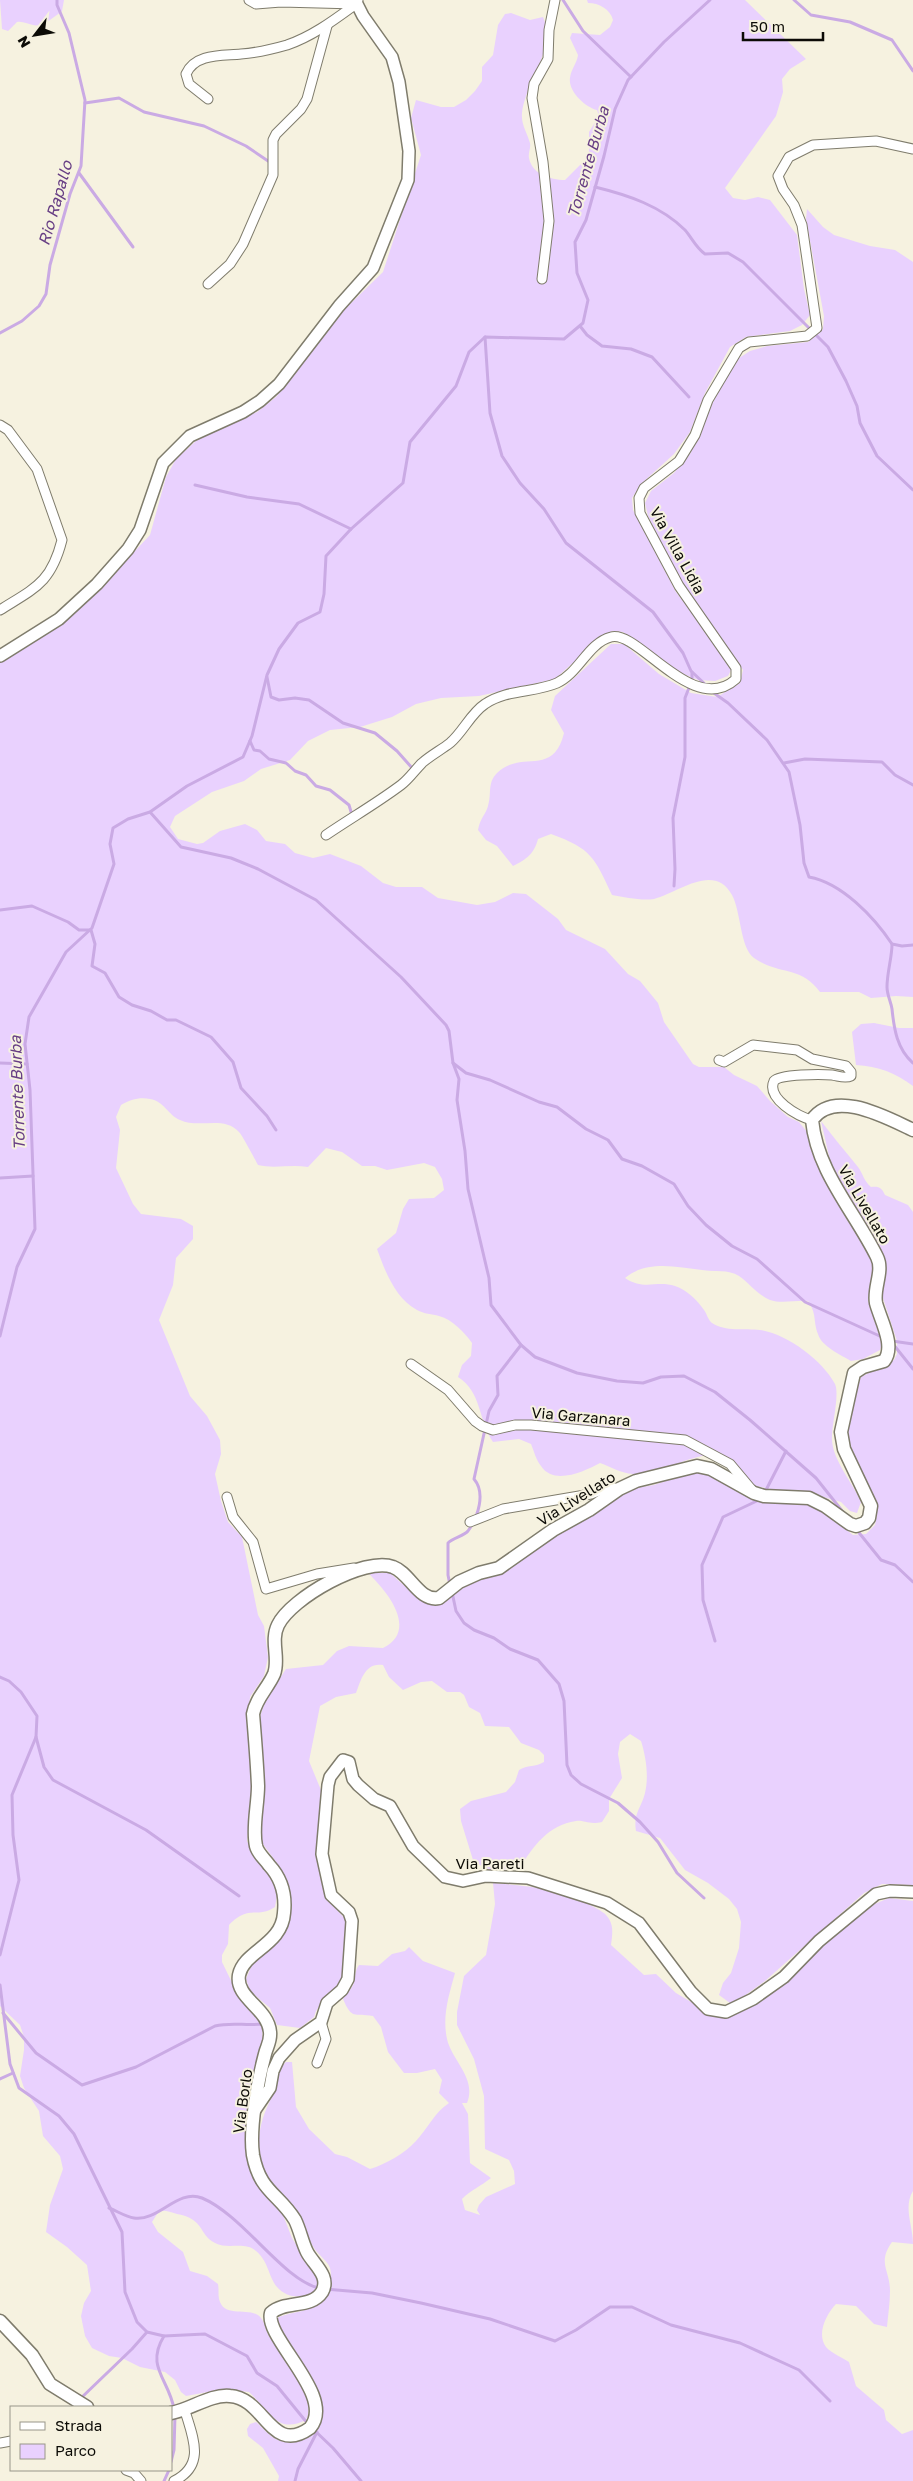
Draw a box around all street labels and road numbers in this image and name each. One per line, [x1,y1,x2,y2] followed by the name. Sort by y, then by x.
[647,503,709,597] street label: Via Villa Lidia
[835,1161,895,1247] street label: Via Livellato
[531,1403,631,1429] street label: Via Garzanara
[534,1467,618,1529] street label: Via Livellato
[456,1854,524,1872] street label: Via Pareti
[229,2068,255,2134] street label: Via Borlo

